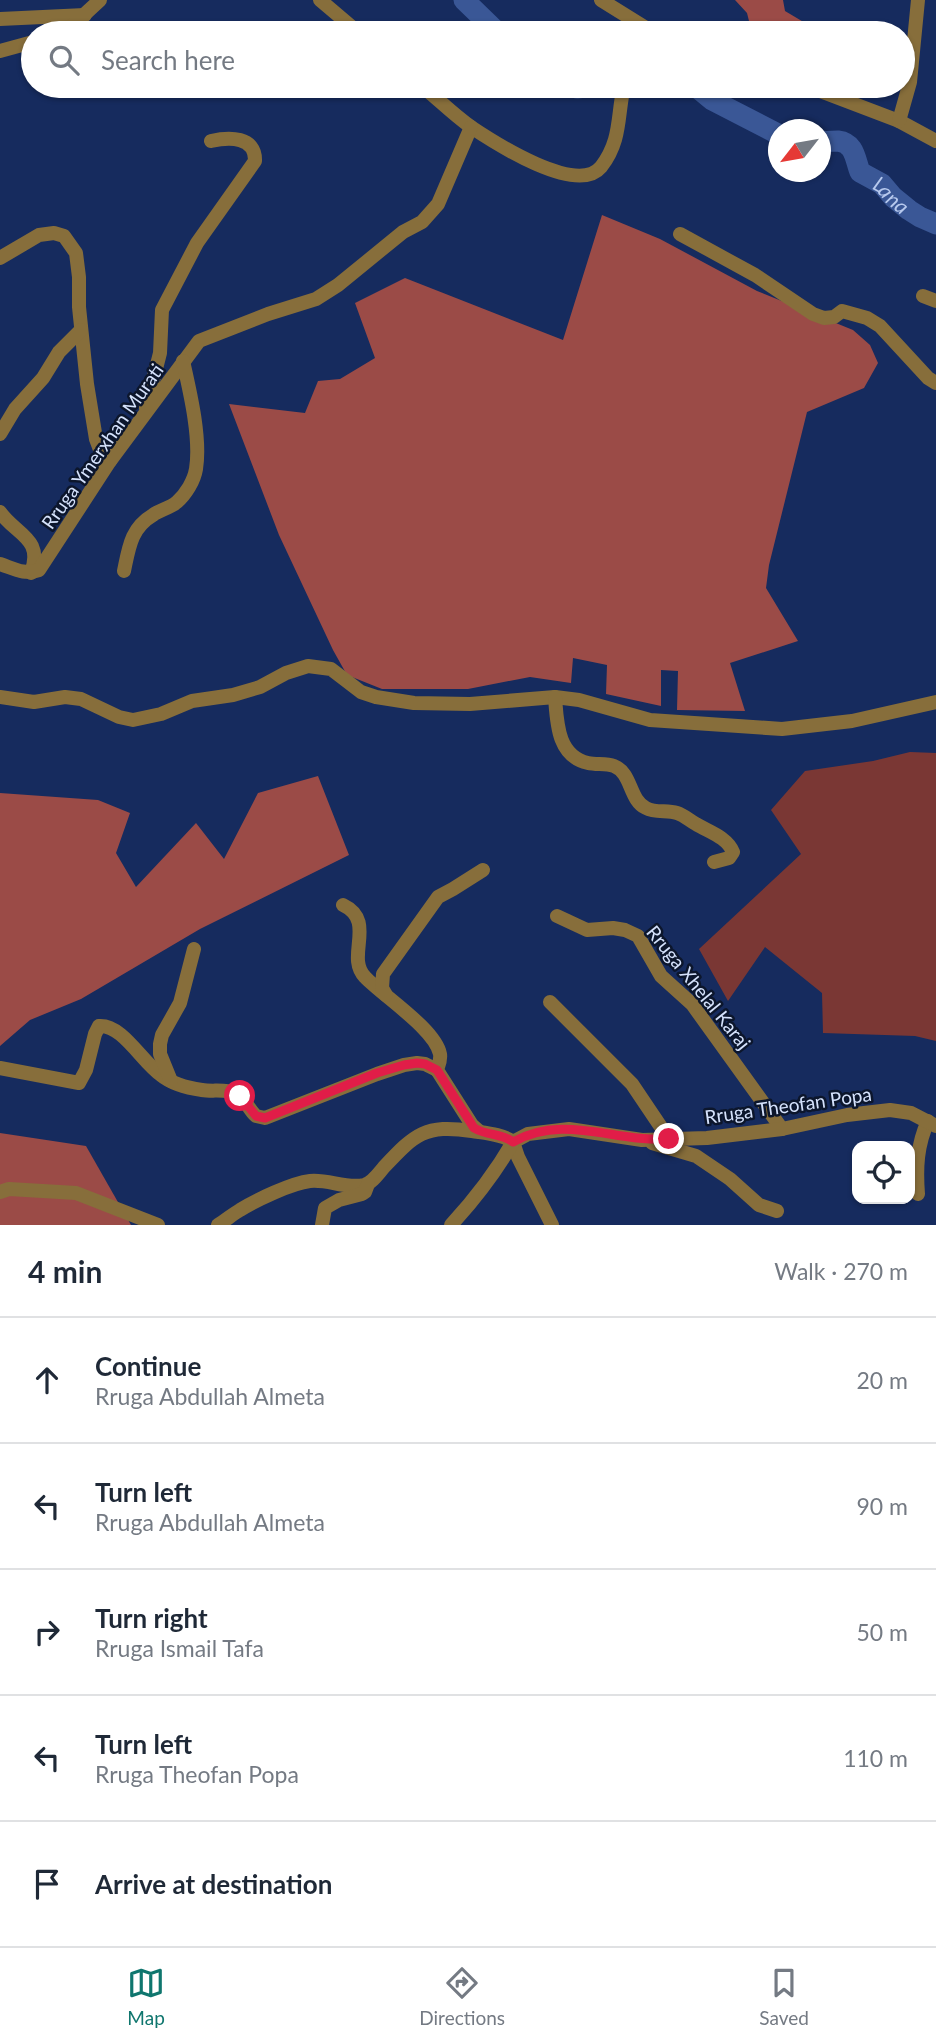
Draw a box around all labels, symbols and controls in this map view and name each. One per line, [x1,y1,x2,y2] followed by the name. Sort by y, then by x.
[21,21,915,98] search box
[45,41,83,79] icon: search
[101,44,235,76] text: Search here
[768,119,831,182] north arrow
[870,170,915,218] water label: Lana
[36,359,168,533] street label: Rruga Ymerxhan Murati
[642,921,756,1053] street label: Rruga Xhelal Karaj
[224,1080,255,1111] route start
[703,1082,873,1128] street label: Rruga Theofan Popa
[653,1123,684,1154] route end
[852,1141,915,1204] map controls
[852,1141,915,1204] button: locate
[28,1253,102,1289] text: 4 min
[774,1257,908,1285] text: Walk · 270 m
[95,1350,201,1382] text: Continue
[28,1361,66,1399] icon: ahead
[857,1366,908,1394] text: 20 m
[95,1382,325,1410] text: Rruga Abdullah Almeta
[95,1476,192,1508] text: Turn left
[28,1487,66,1525] icon: left
[857,1492,908,1520] text: 90 m
[95,1508,325,1536] text: Rruga Abdullah Almeta
[95,1602,208,1634] text: Turn right
[28,1613,66,1651] icon: right
[857,1618,908,1646] text: 50 m
[95,1634,264,1662] text: Rruga Ismail Tafa
[95,1728,192,1760] text: Turn left
[28,1739,66,1777] icon: left
[843,1744,908,1772] text: 110 m
[95,1760,299,1788] text: Rruga Theofan Popa
[28,1865,66,1903] icon: arrive
[95,1868,332,1900] text: Arrive at destination
[127,1964,165,2029] tab: Map
[419,1964,505,2029] tab: Directions
[759,1964,809,2029] tab: Saved

